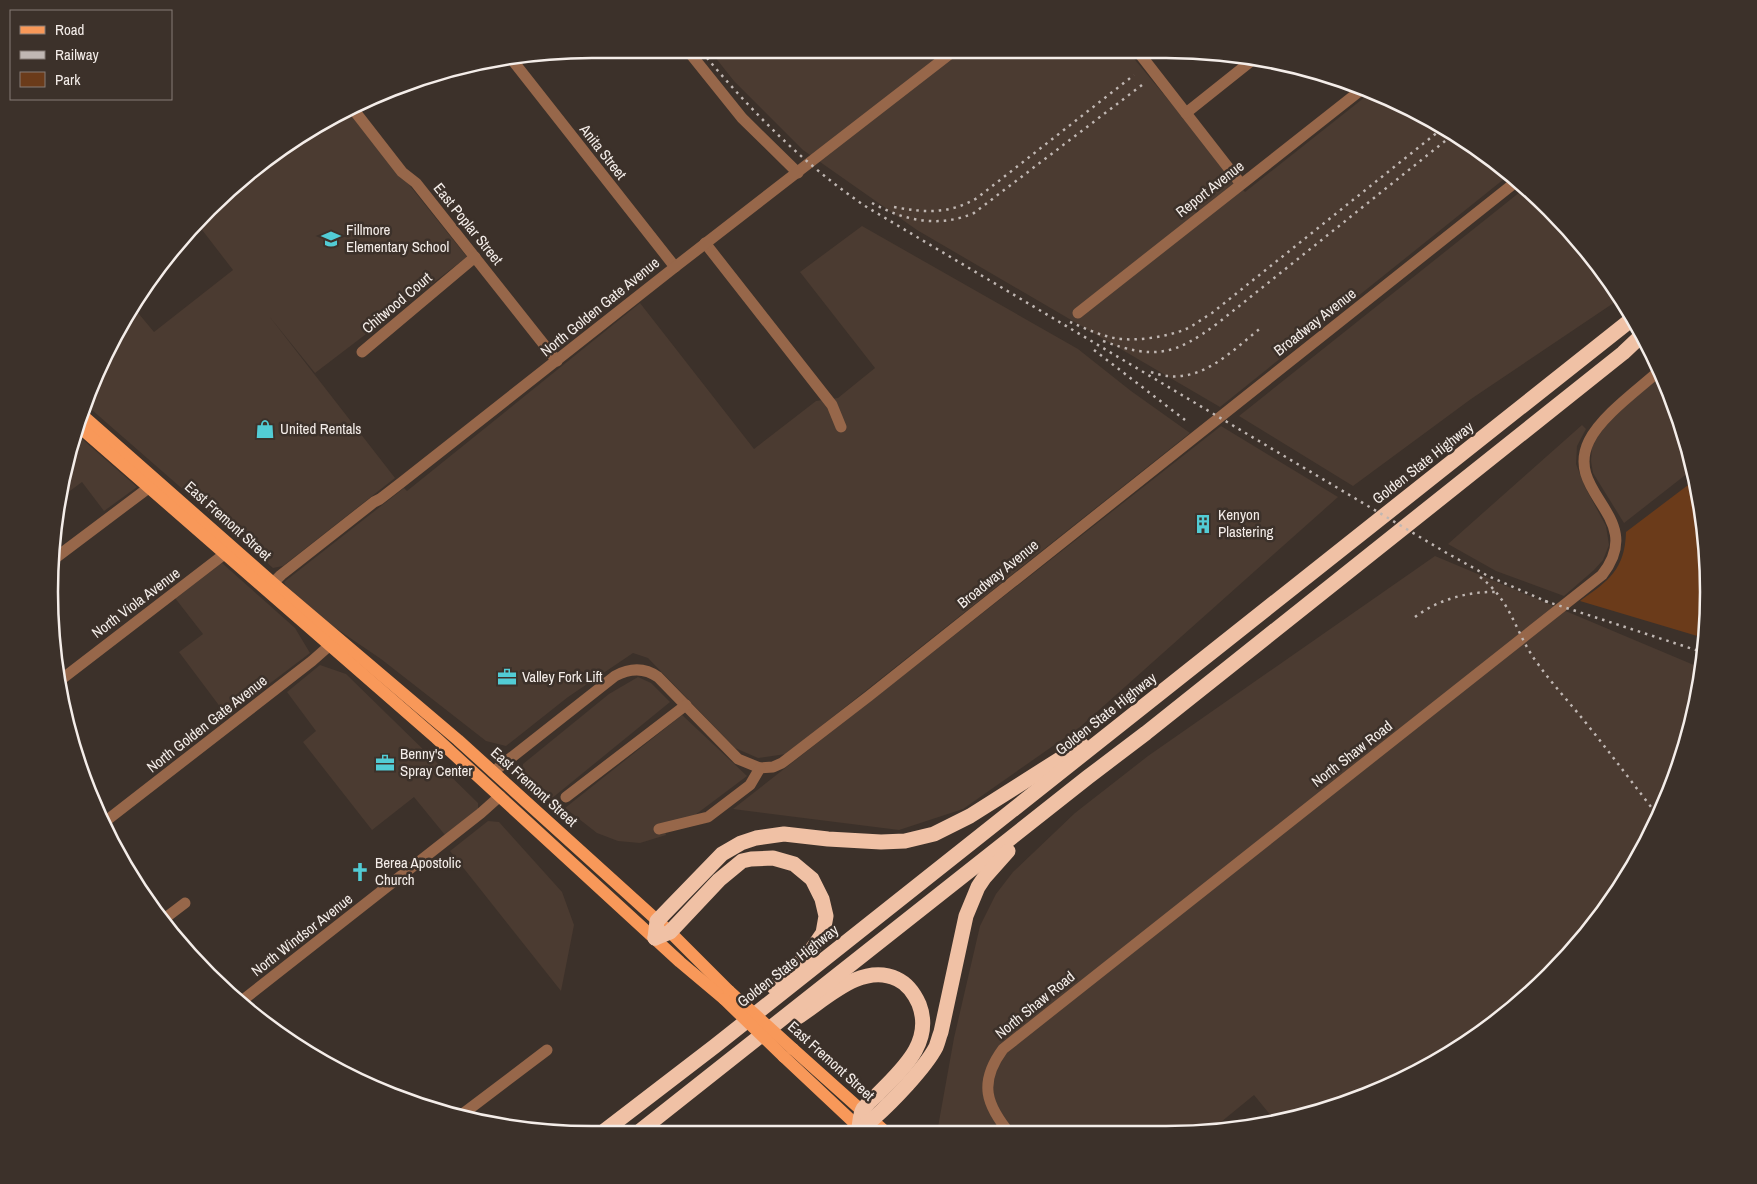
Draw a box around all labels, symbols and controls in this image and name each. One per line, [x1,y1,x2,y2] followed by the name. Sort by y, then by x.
[10,10,172,100] legend
[55,19,84,40] text: Road
[55,44,100,65] text: Railway
[55,69,81,90] text: Park
[575,119,632,184] street label: Anita Street
[1171,155,1248,222] street label: Report Avenue
[429,178,508,270] street label: East Poplar Street
[346,219,449,257] place label: Fillmore Elementary School
[320,228,342,250] school or university icon: Fillmore Elementary School
[536,252,664,361] street label: North Golden Gate Avenue
[357,267,437,338] street label: Chitwood Court
[1269,283,1360,360] street label: Broadway Avenue
[1368,416,1478,509] street label: Golden State Highway
[254,418,276,440] shop icon: United Rentals
[280,418,361,439] place label: United Rentals
[180,476,277,566] street label: East Fremont Street
[1218,504,1274,542] place label: Kenyon Plastering
[1192,513,1214,535] building icon: Kenyon Plastering
[953,534,1043,613] street label: Broadway Avenue
[87,562,184,643] street label: North Viola Avenue
[496,666,518,688] office icon: Valley Fork Lift
[522,666,603,687] place label: Valley Fork Lift
[1051,667,1161,760] street label: Golden State Highway
[142,670,271,777] street label: North Golden Gate Avenue
[1307,715,1396,792] street label: North Shaw Road
[486,742,583,832] street label: East Fremont Street
[400,743,472,781] place label: Benny's Spray Center
[374,752,396,774] office icon: Benny's Spray Center
[375,852,461,890] place label: Berea Apostolic Church
[349,861,371,883] church icon: Berea Apostolic Church
[247,888,357,981] street label: North Windsor Avenue
[733,919,843,1012] street label: Golden State Highway
[990,966,1079,1043] street label: North Shaw Road
[783,1016,880,1106] street label: East Fremont Street

